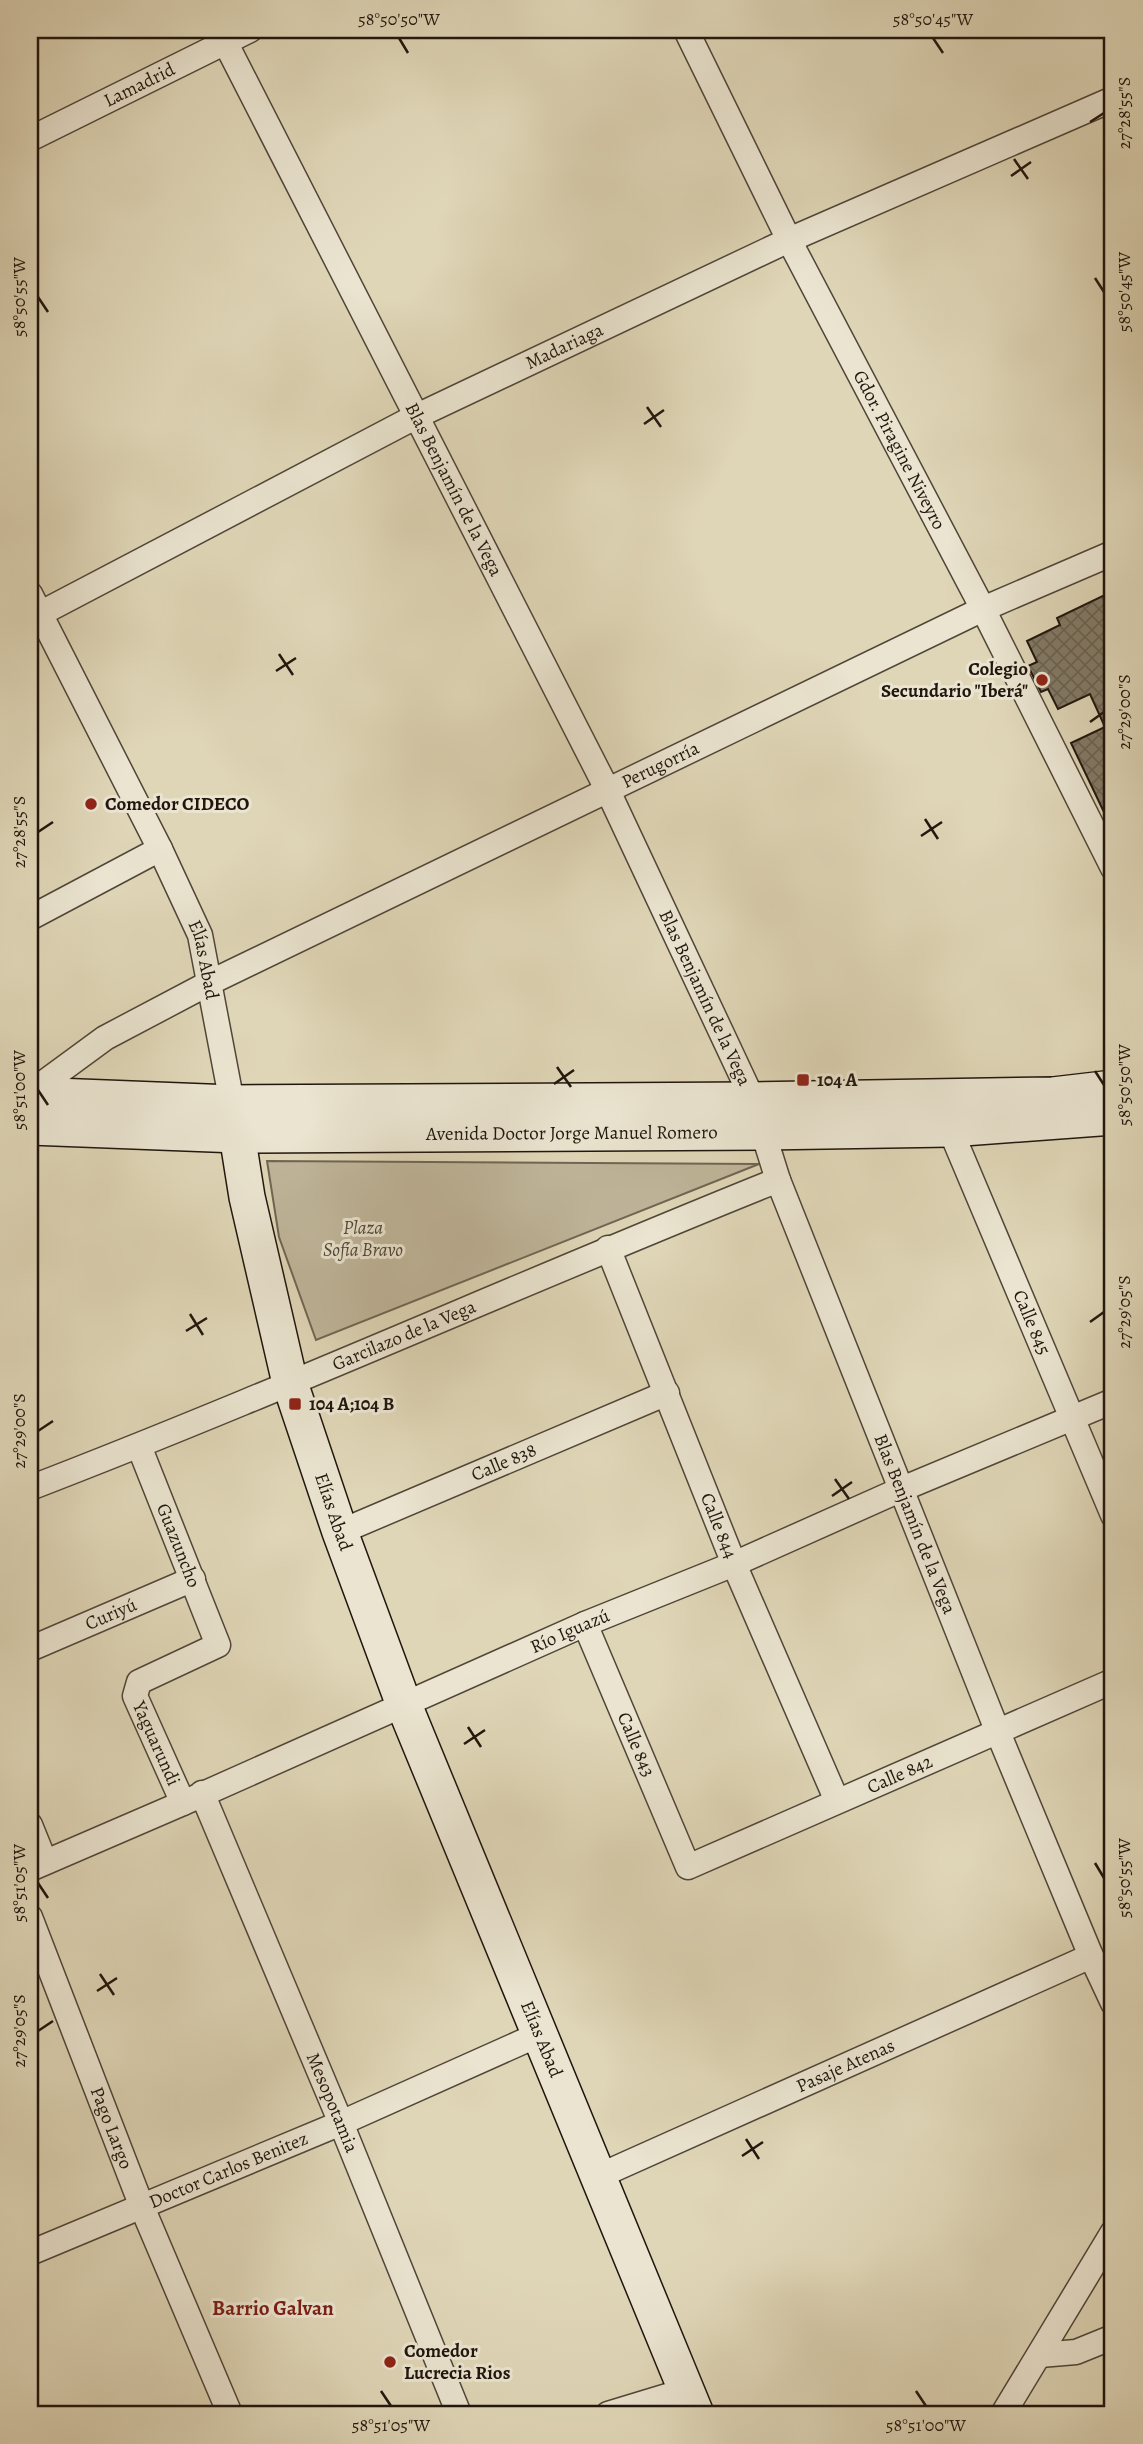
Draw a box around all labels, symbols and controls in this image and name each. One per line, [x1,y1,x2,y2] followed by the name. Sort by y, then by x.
[358,7,440,31] text: 58°50'50"W
[893,7,973,31] text: 58°50'45"W
[99,56,180,113] street label: Lamadrid
[1112,77,1136,149] text: 27°28'55"S
[1112,252,1136,332] text: 58°50'45"W
[7,257,31,337] text: 58°50'55"W
[521,317,608,376] street label: Madariaga
[847,366,952,534] street label: Gdor. Piragine Niveyro
[399,398,509,581] street label: Blas Benjamín de la Vega
[881,656,1028,704] place label: Colegio Secundario "Iberá"
[1034,672,1050,688] marker: Colegio Secundario "Iberá"
[1112,674,1136,750] text: 27°29'00"S
[617,735,704,795] street label: Perugorría
[105,791,250,817] place label: Comedor CIDECO
[7,796,31,868] text: 27°28'55"S
[83,796,99,812] marker: Comedor CIDECO
[653,905,758,1090] street label: Blas Benjamín de la Vega
[182,915,225,1002] street label: Elías Abad
[1112,1044,1136,1126] text: 58°50'50"W
[7,1050,31,1130] text: 58°51'00"W
[817,1067,859,1093] place label: 104 A
[795,1072,811,1088] marker: 104 A
[425,1119,718,1147] street label: Avenida Doctor Jorge Manuel Romero
[323,1215,403,1263] park label: Plaza Sofía Bravo
[1112,1275,1136,1349] text: 27°29'05"S
[1006,1286,1057,1359] street label: Calle 845
[328,1293,480,1377] street label: Garcilazo de la Vega
[309,1391,395,1417] place label: 104 A;104 B
[7,1393,31,1469] text: 27°29'00"S
[287,1396,303,1412] marker: 104 A;104 B
[867,1430,963,1618] street label: Blas Benjamín de la Vega
[467,1437,540,1488] street label: Calle 838
[308,1469,359,1555] street label: Elías Abad
[694,1489,744,1563] street label: Calle 844
[150,1499,207,1591] street label: Guazuncho
[81,1591,141,1637] street label: Curiyú
[526,1602,614,1660] street label: Río Iguazú
[126,1696,187,1790] street label: Yaguarundi
[611,1708,661,1781] street label: Calle 843
[863,1749,937,1800] street label: Calle 842
[1112,1838,1136,1918] text: 58°50'55"W
[7,1844,31,1922] text: 58°51'05"W
[7,1994,31,2068] text: 27°29'05"S
[514,1997,569,2082] street label: Elías Abad
[792,2032,899,2099] street label: Pasaje Atenas
[300,2049,365,2157] street label: Mesopotamia
[84,2083,139,2173] street label: Pago Largo
[145,2125,312,2215] street label: Doctor Carlos Benitez
[212,2294,334,2322] district label: Barrio Galvan
[404,2338,511,2386] place label: Comedor Lucrecia Rios
[382,2354,398,2370] marker: Comedor Lucrecia Rios
[352,2413,430,2437] text: 58°51'05"W
[886,2413,966,2437] text: 58°51'00"W

